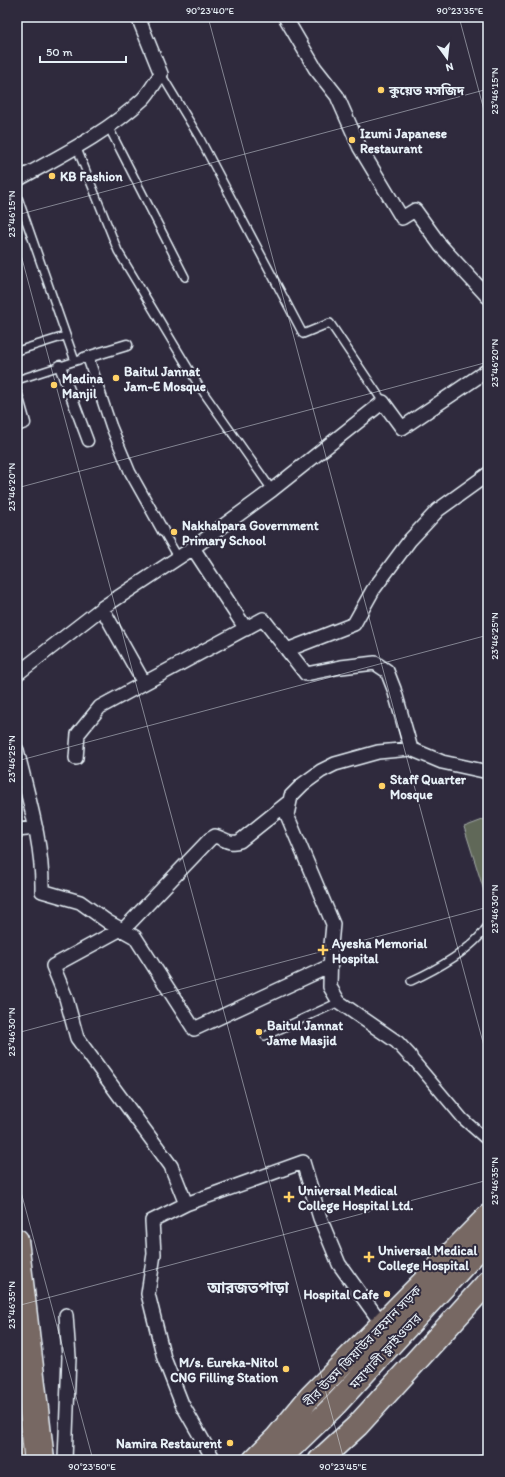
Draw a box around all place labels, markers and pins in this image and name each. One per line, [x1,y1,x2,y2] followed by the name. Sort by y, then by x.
[388,83,465,99] place label: কুয়েত মসজিদ
[376,85,386,95] marker: কুয়েত মসজিদ
[360,126,447,156] place label: Izumi Japanese Restaurant
[347,135,357,145] marker: Izumi Japanese Restaurant
[60,169,123,184] place label: KB Fashion
[47,171,57,181] marker: KB Fashion
[123,364,206,395] place label: Baitul Jannat Jam-E Mosque
[62,371,103,402] place label: Madina Manjil
[111,373,121,383] marker: Baitul Jannat Jam-E Mosque
[49,380,59,390] marker: Madina Manjil
[182,518,319,549] place label: Nakhalpara Government Primary School
[169,527,179,537] marker: Nakhalpara Government Primary School
[390,772,467,803] place label: Staff Quarter Mosque
[377,781,387,791] marker: Staff Quarter Mosque
[331,936,427,967] place label: Ayesha Memorial Hospital
[317,944,329,956] marker: Ayesha Memorial Hospital
[266,1018,343,1049] place label: Baitul Jannat Jame Masjid
[254,1027,264,1037] marker: Baitul Jannat Jame Masjid
[298,1183,414,1214] place label: Universal Medical College Hospital Ltd.
[283,1191,295,1203] marker: Universal Medical College Hospital Ltd.
[378,1243,477,1274] place label: Universal Medical College Hospital
[363,1251,375,1263] marker: Universal Medical College Hospital
[303,1287,379,1303] place label: Hospital Cafe
[382,1289,392,1299] marker: Hospital Cafe
[170,1355,279,1386] place label: M/s. Eureka-Nitol CNG Filling Station
[281,1364,291,1374] marker: M/s. Eureka-Nitol CNG Filling Station
[116,1436,222,1451] place label: Namira Restaurent
[225,1438,235,1448] marker: Namira Restaurent

